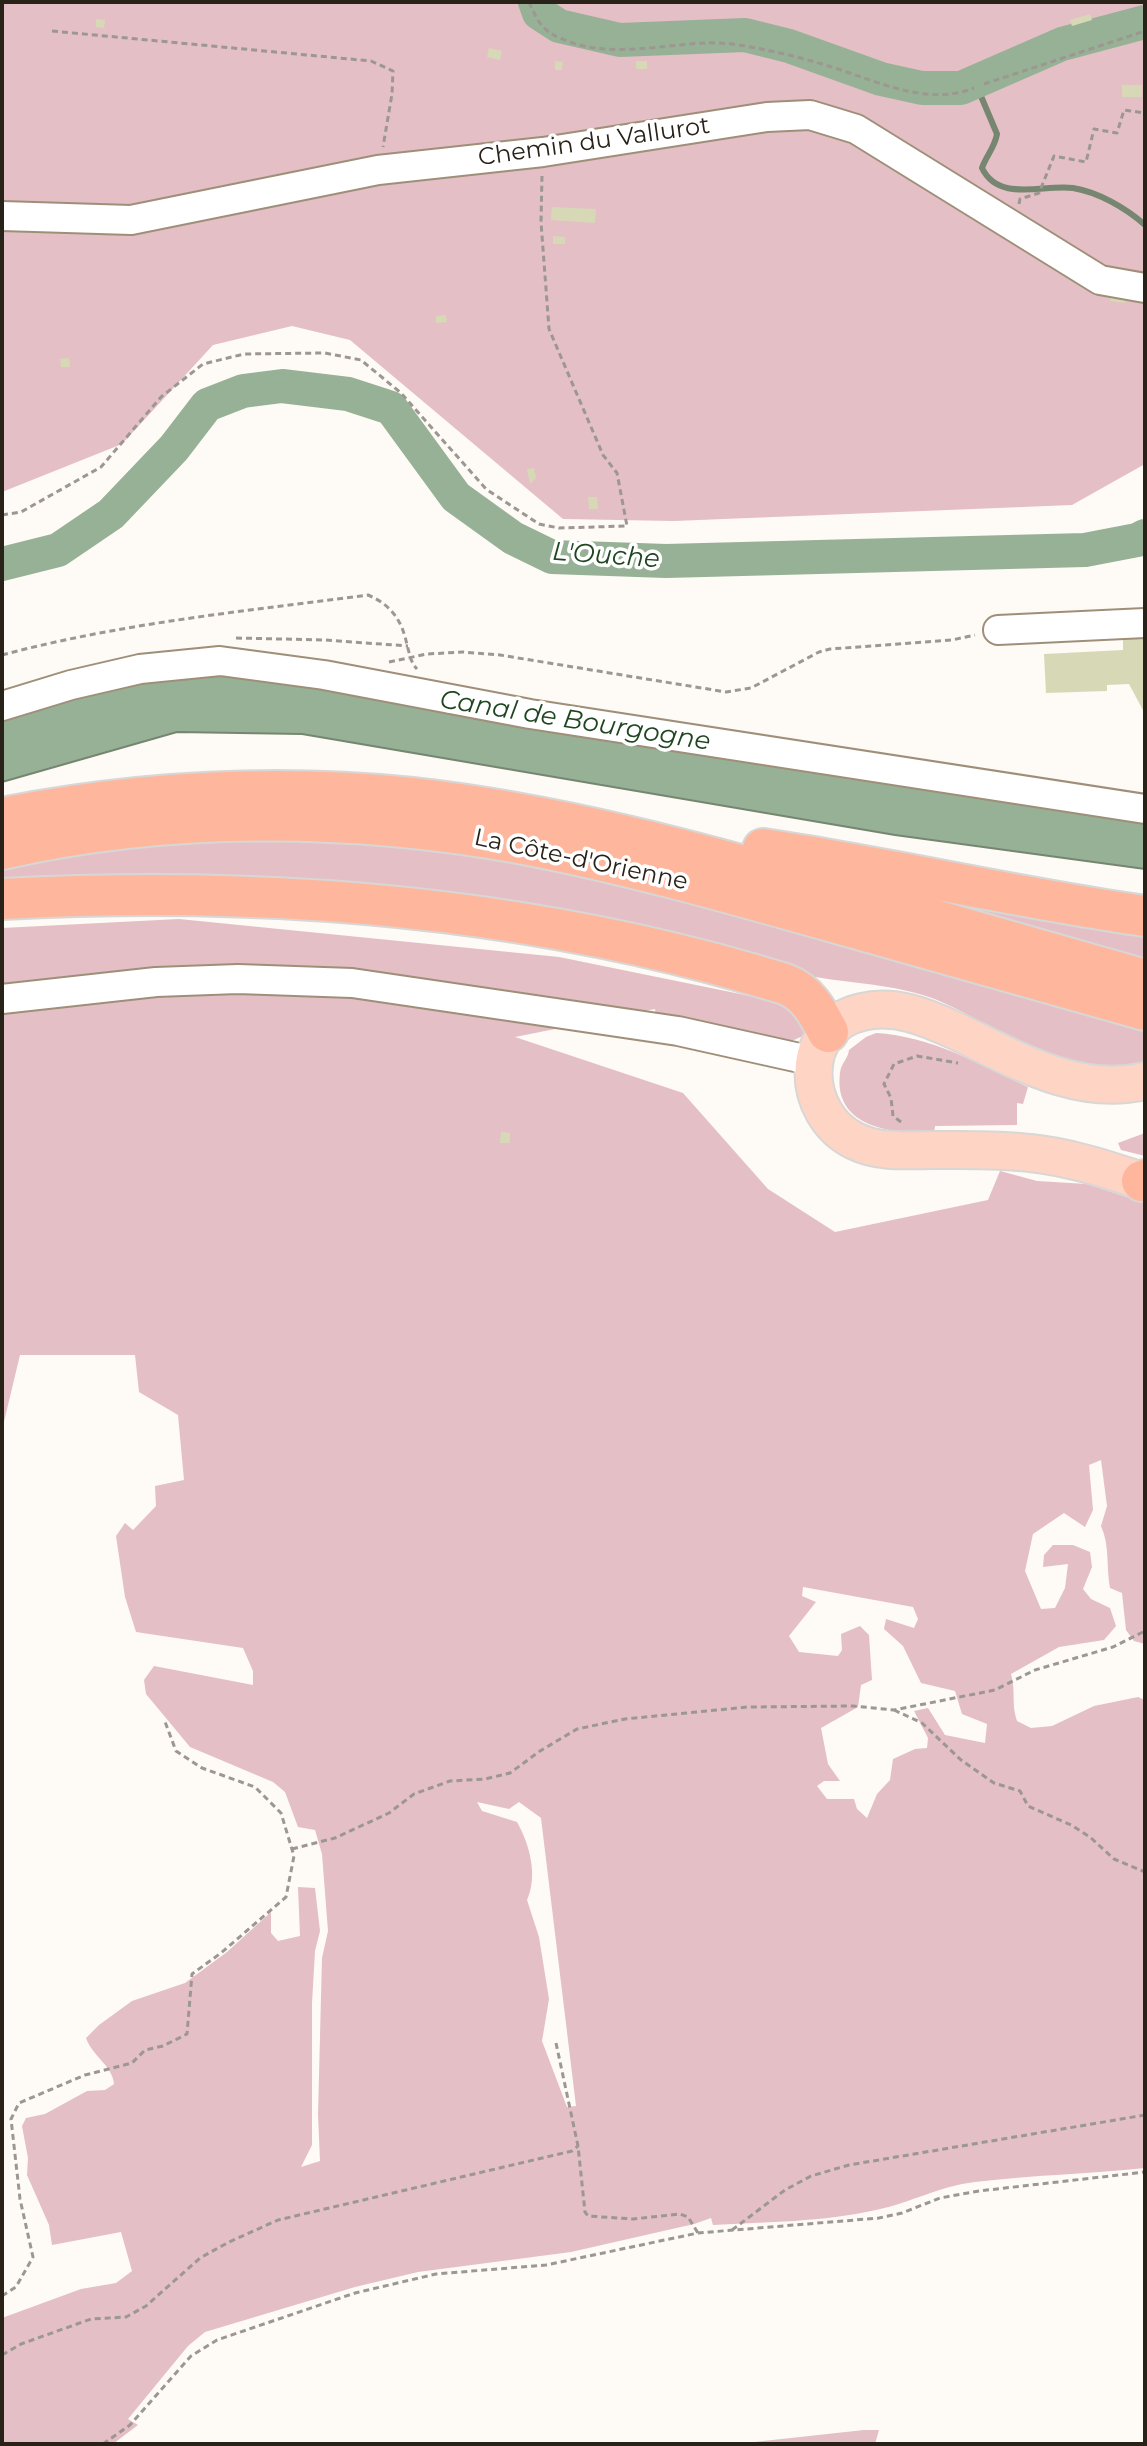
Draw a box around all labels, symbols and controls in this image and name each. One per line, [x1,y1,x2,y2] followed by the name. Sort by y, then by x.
[476,111,712,173] street label: Chemin du Vallurot
[551,537,661,575] water label: L'Ouche
[437,684,713,758] water label: Canal de Bourgogne
[472,823,690,897] street label: La Côte-d'Orienne

